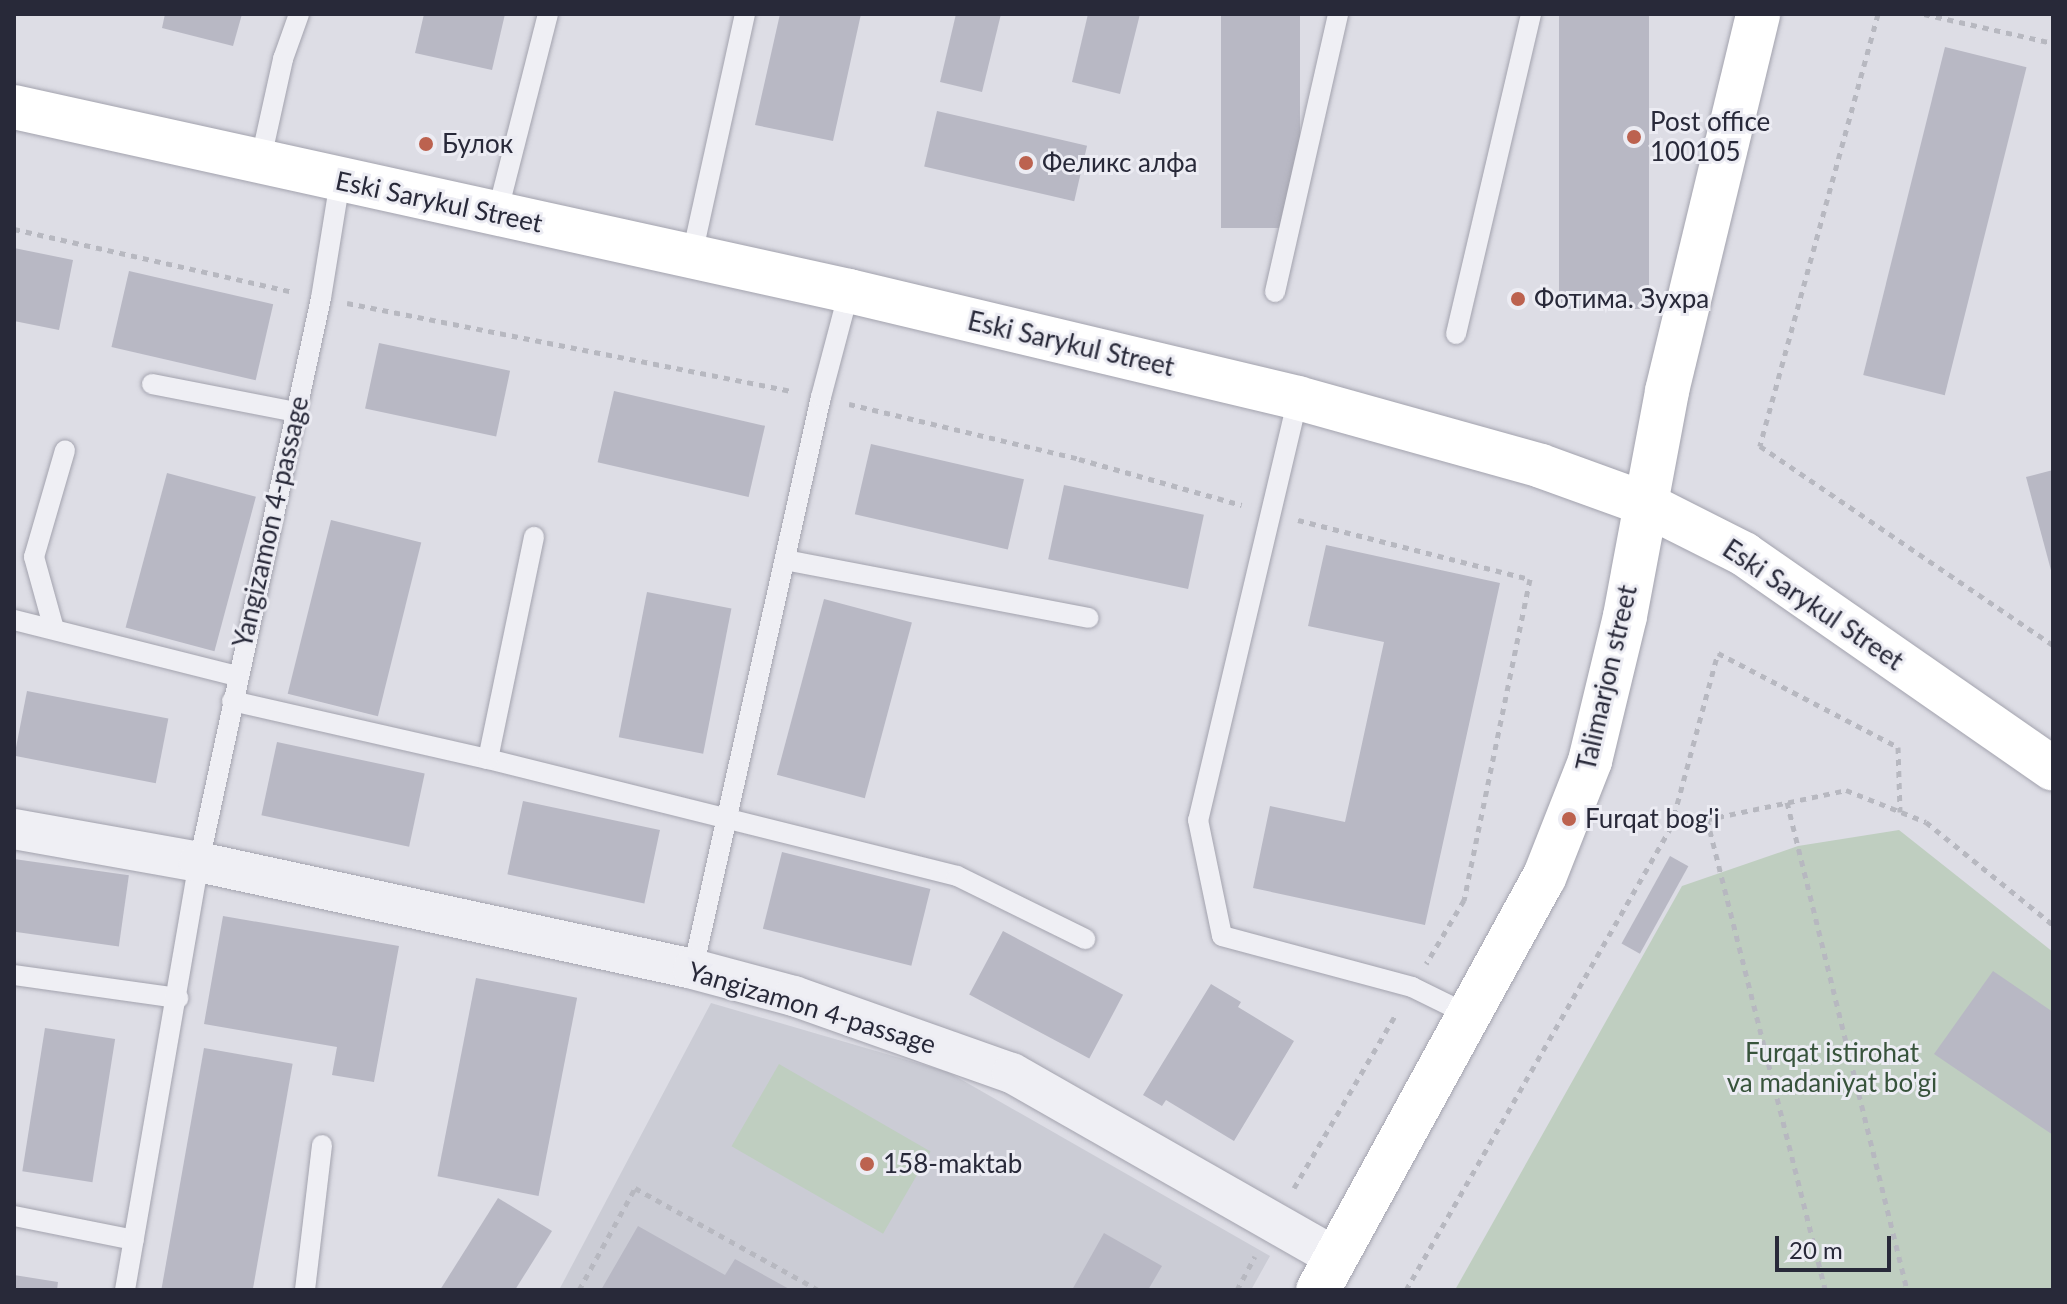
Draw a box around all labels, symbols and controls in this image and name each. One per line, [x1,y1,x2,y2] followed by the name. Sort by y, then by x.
[1650,106,1770,168] place label: Post office 100105
[442,128,513,160] place label: Булок
[1625,128,1643,146] marker: Post office 100105
[417,135,435,153] marker: Булок
[1042,147,1197,179] place label: Феликс алфа
[1017,154,1035,172] marker: Феликс алфа
[333,165,545,239] street label: Eski Sarykul Street
[1534,283,1709,315] place label: Фотима. Зухра
[1509,290,1527,308] marker: Фотима. Зухра
[965,305,1177,383] street label: Eski Sarykul Street
[227,393,315,651] street label: Yangizamon 4-passage
[1717,533,1909,677] street label: Eski Sarykul Street
[1570,582,1644,774] street label: Talimarjon street
[1585,803,1720,835] place label: Furqat bog'i
[1560,810,1578,828] marker: Furqat bog'i
[684,955,940,1061] street label: Yangizamon 4-passage
[1727,1037,1937,1098] park label: Furqat istirohat va madaniyat bo'gi
[883,1148,1022,1180] place label: 158-maktab
[858,1155,876,1173] marker: 158-maktab
[1779,1220,1895,1270] scale bar
[1789,1235,1843,1264] text: 20 m

